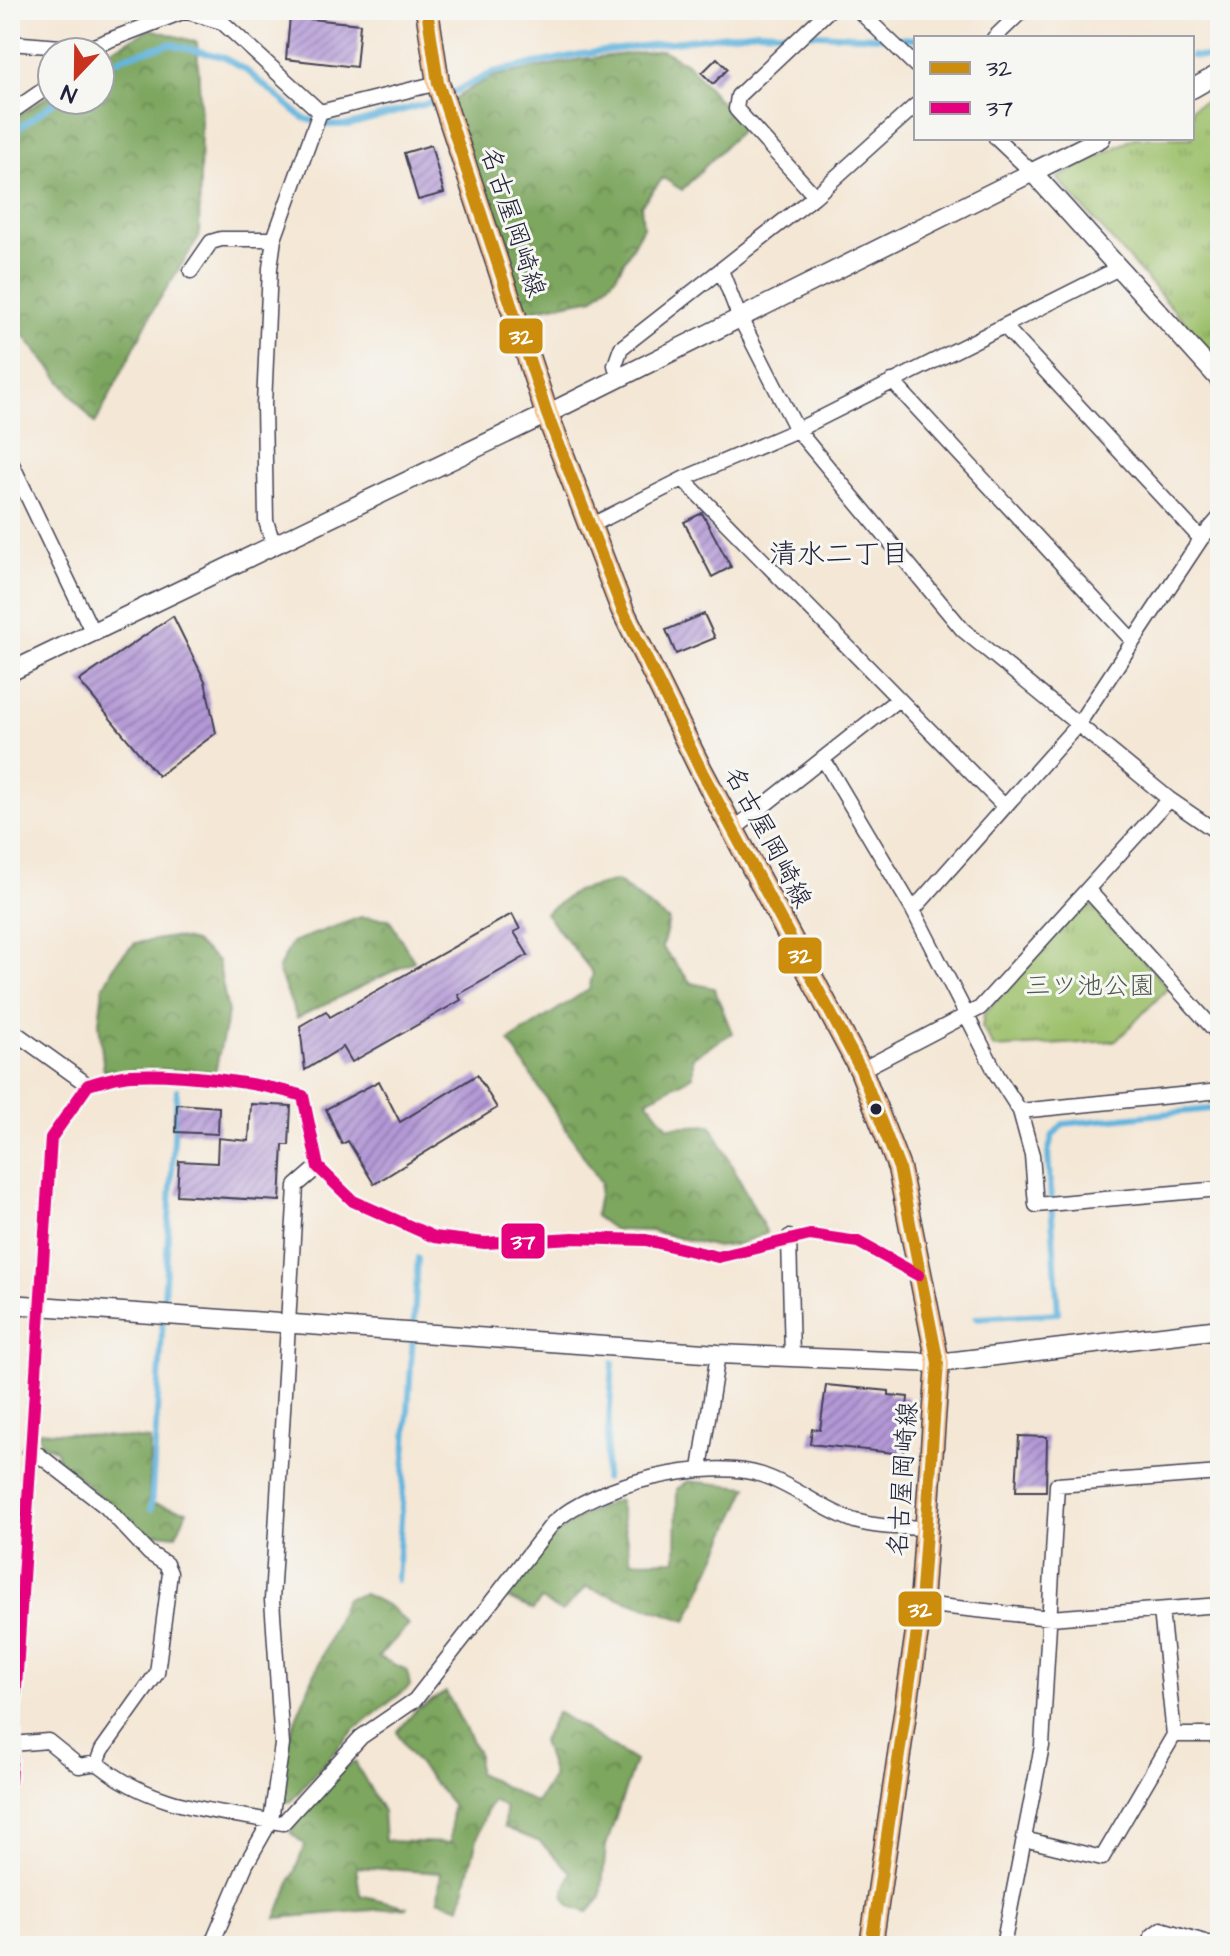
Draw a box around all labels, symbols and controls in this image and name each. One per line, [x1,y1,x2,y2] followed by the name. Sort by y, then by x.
[36,36,116,116] north arrow
[914,36,1194,140] legend
[986,52,1012,86] text: 32
[57,76,81,110] text: N
[986,92,1013,126] text: 37
[472,142,554,302] street label: 名古屋岡崎線
[498,317,544,355] line badge: 32
[508,322,533,353] text: 32
[769,535,909,574] district label: 清水二丁目
[715,760,821,914] street label: 名古屋岡崎線
[777,936,823,975] line badge: 32
[787,941,812,972] text: 32
[1025,968,1155,1004] park label: 三ツ池公園
[868,1101,884,1117] unlabelled marker
[500,1222,546,1260] line badge: 37
[510,1227,536,1258] text: 37
[880,1400,926,1558] street label: 名古屋岡崎線
[897,1590,943,1628] line badge: 32
[907,1595,932,1626] text: 32

